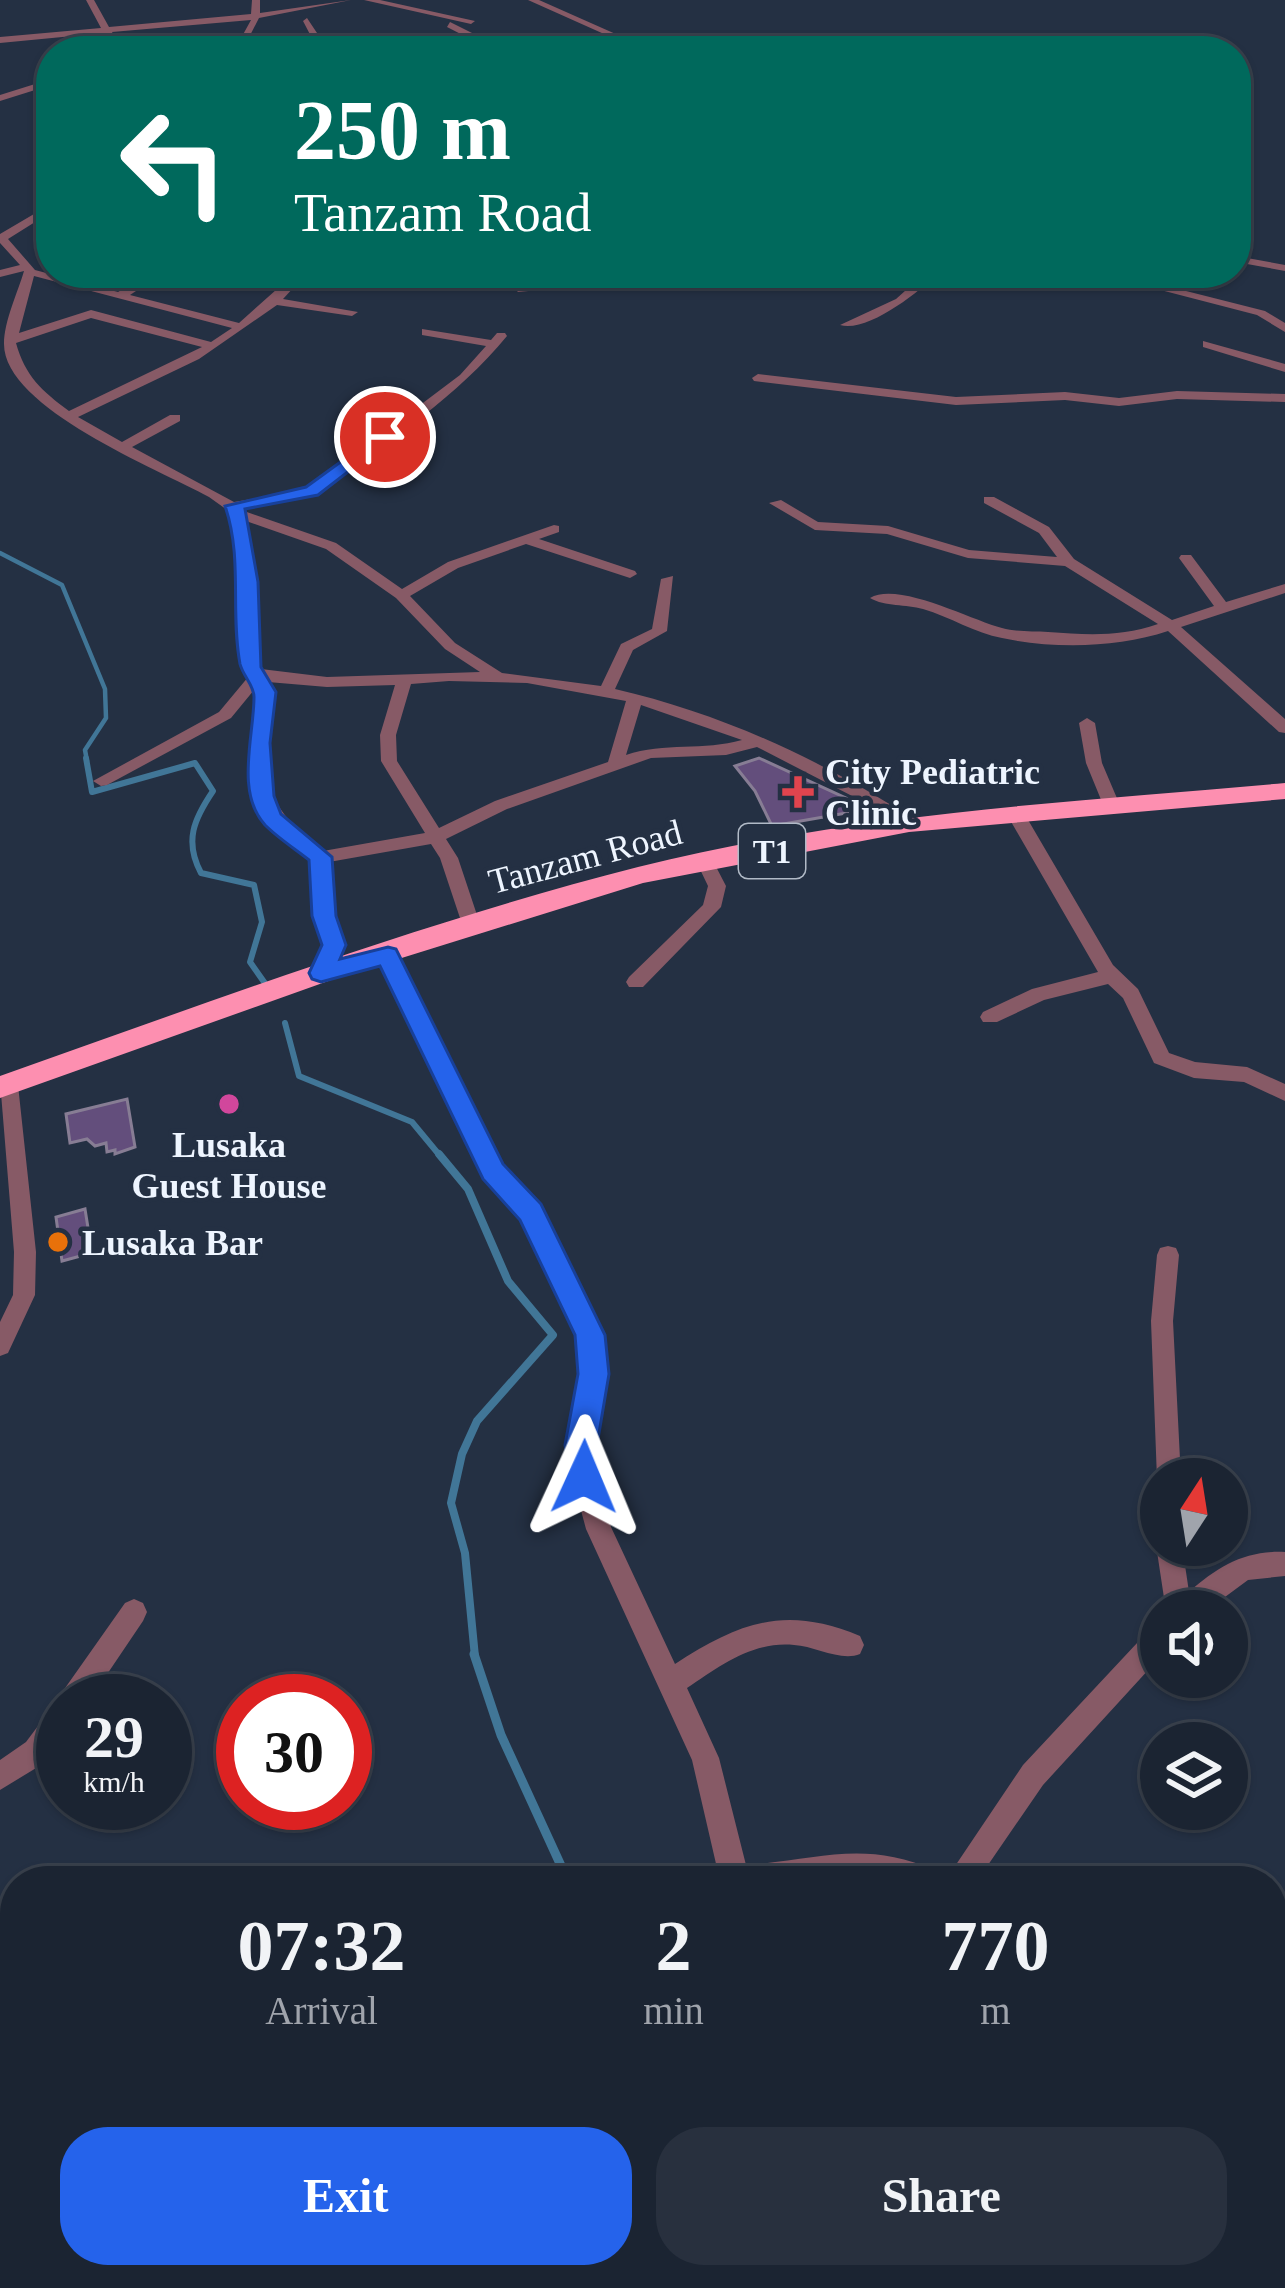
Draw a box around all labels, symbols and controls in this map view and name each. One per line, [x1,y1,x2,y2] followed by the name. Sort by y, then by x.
[96,84,252,240] icon: left
[294,84,511,177] text: 250 m
[294,183,592,243] text: Tanzam Road
[334,386,436,488] pin
[352,404,418,470] icon: arrive
[825,752,1040,833] place label: City Pediatric Clinic
[782,776,814,808] marker: City Pediatric Clinic
[484,812,686,902] street label: Tanzam Road
[739,824,805,878] road number: T1
[216,1091,242,1117] marker: Lusaka Guest House
[131,1125,327,1206] place label: Lusaka Guest House
[82,1223,263,1263] place label: Lusaka Bar
[45,1229,71,1255] marker: Lusaka Bar
[521,1414,647,1540] position arrow
[1140,1458,1248,1566] north arrow
[1140,1458,1248,1830] map controls
[1140,1590,1248,1698] button: sound
[216,1674,372,1830] speed limit sign: 30
[84,1704,144,1770] text: 29
[1140,1722,1248,1830] button: layers
[83,1765,145,1798] text: km/h
[238,1906,406,1986] text: 07:32
[655,1906,691,1986] text: 2
[941,1906,1049,1986] text: 770
[265,1989,378,2032] text: Arrival
[643,1989,704,2032] text: min
[980,1989,1011,2032] text: m
[60,2127,632,2265] button: Exit
[656,2127,1227,2265] button: Share

